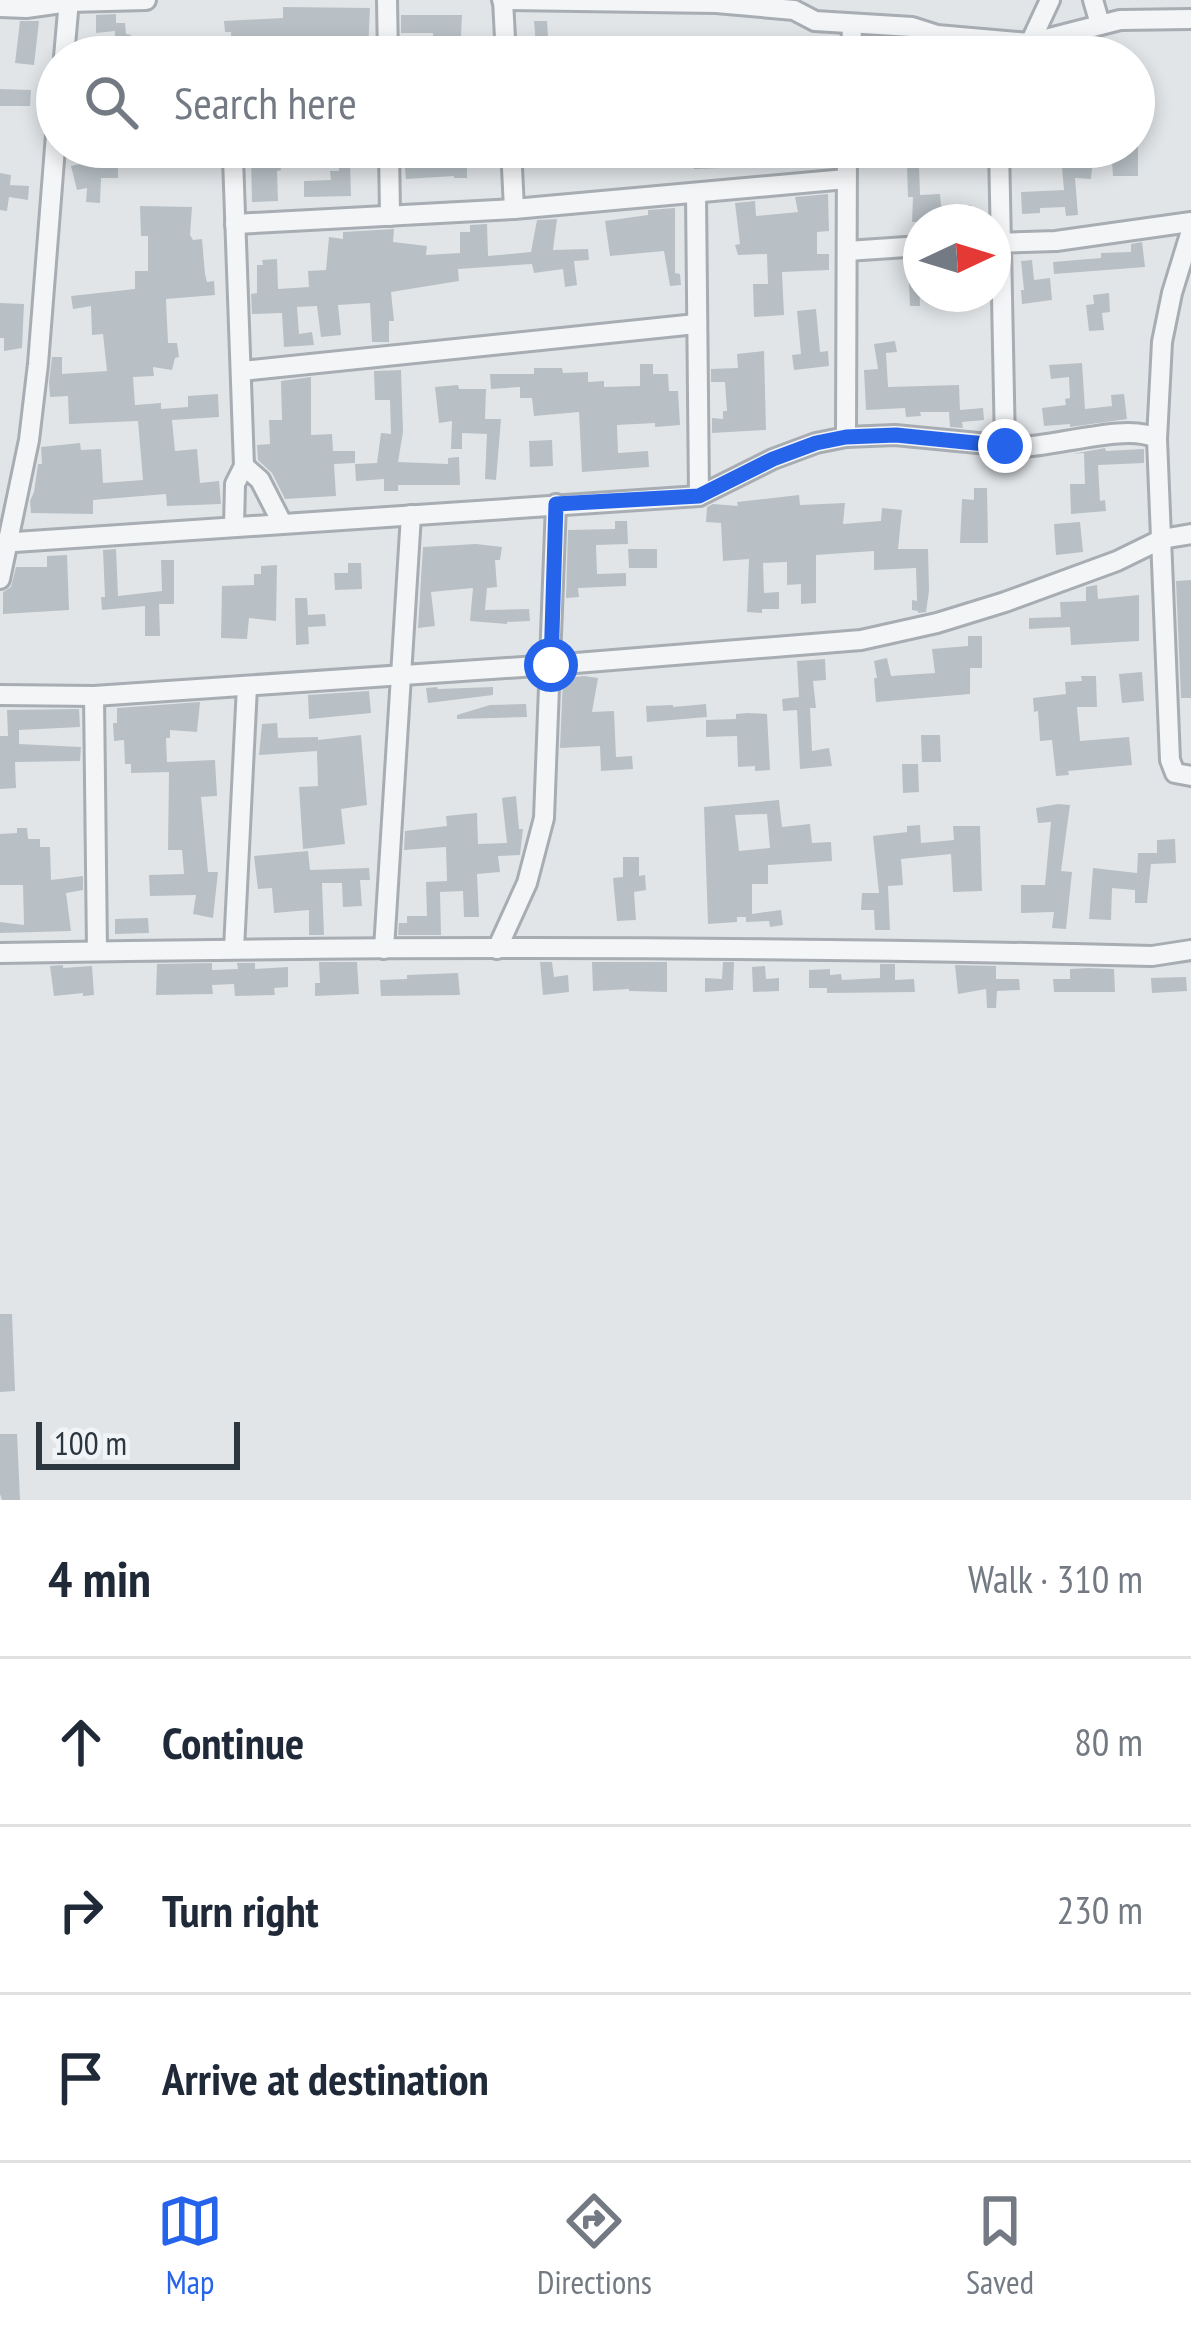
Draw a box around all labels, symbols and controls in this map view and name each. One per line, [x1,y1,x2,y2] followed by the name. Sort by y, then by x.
[36,36,1155,168] search box
[78,69,144,135] icon: search
[174,73,357,131] text: Search here
[903,204,1011,312] north arrow
[978,419,1032,473] route end
[524,638,578,692] route start
[36,1416,240,1469] scale bar
[54,1421,127,1464] text: 100 m
[48,1545,151,1611] text: 4 min
[968,1553,1143,1604] text: Walk · 310 m
[48,1709,114,1775] icon: ahead
[162,1713,304,1771] text: Continue
[1074,1716,1143,1767] text: 80 m
[48,1877,114,1943] icon: right
[162,1881,319,1939] text: Turn right
[1057,1884,1143,1935] text: 230 m
[48,2045,114,2111] icon: arrive
[162,2049,489,2107] text: Arrive at destination
[157,2188,223,2303] tab: Map
[537,2188,652,2303] tab: Directions
[966,2188,1034,2303] tab: Saved

